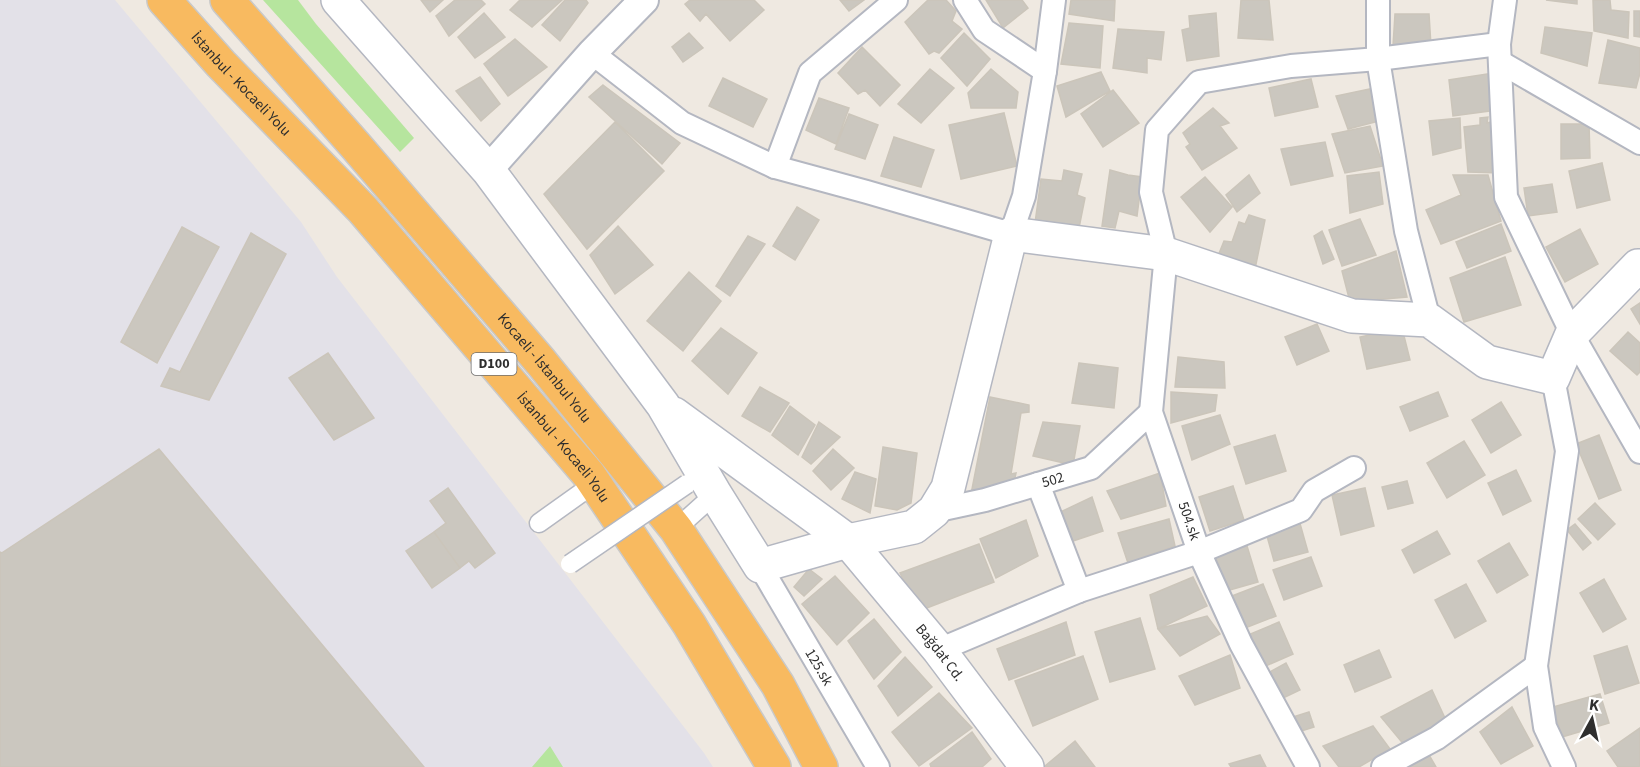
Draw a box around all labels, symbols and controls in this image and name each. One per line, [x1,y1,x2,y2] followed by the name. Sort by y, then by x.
[186,27,296,141] street label: İstanbul - Kocaeli Yolu
[493,308,597,427] street label: Kocaeli - İstanbul Yolu
[472,353,516,375] road number: D100
[512,387,615,507] street label: İstanbul - Kocaeli Yolu
[1039,466,1067,493] street label: 502
[1173,499,1206,544] street label: 504.sk
[911,619,969,686] street label: Bağdat Cd.
[800,644,839,690] street label: 125.sk
[1562,689,1622,749] north arrow
[1588,694,1601,717] text: K

